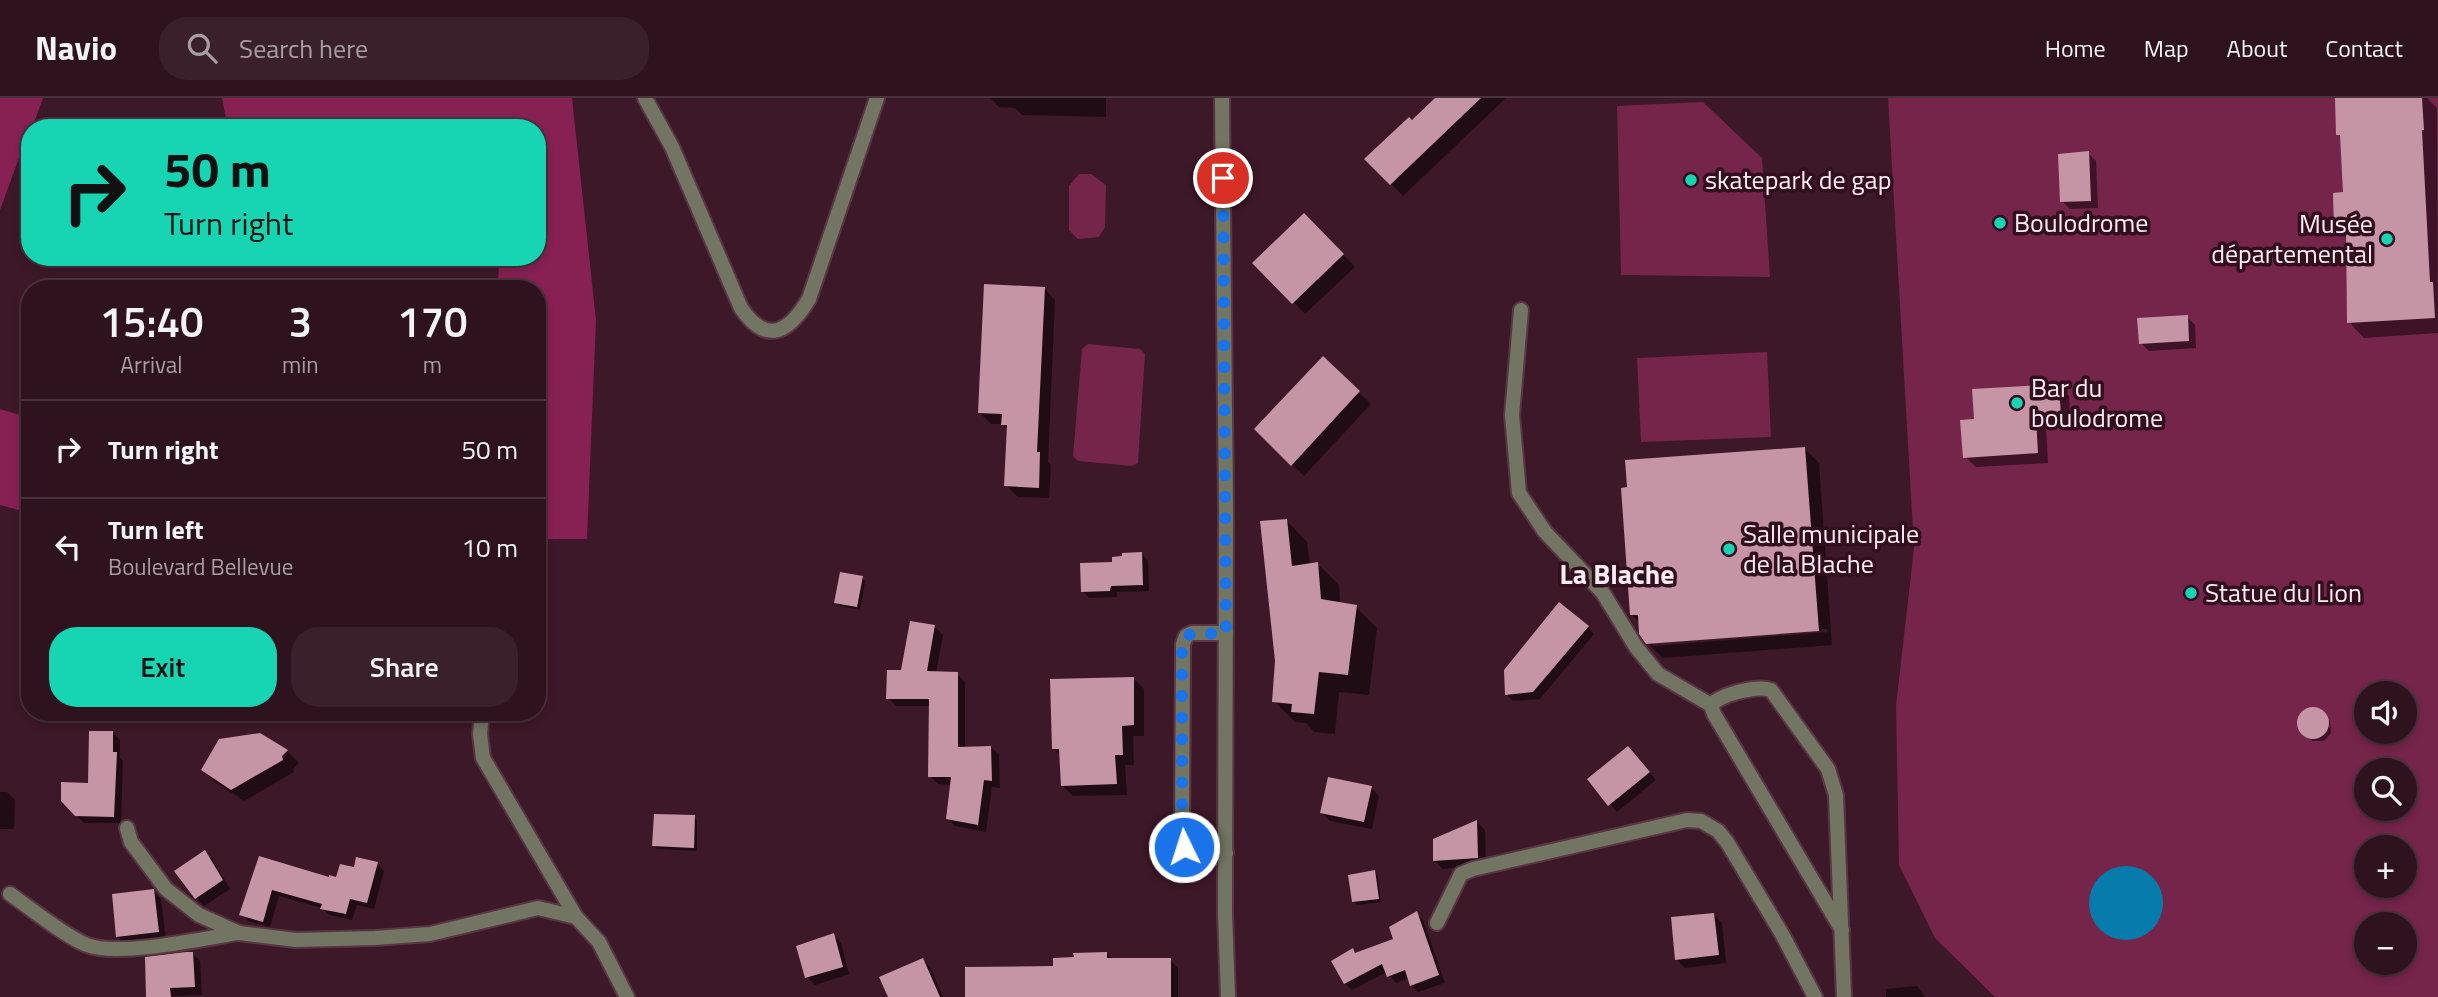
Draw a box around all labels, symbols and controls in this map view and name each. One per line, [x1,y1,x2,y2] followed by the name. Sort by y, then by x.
[159,17,649,80] search box
[35,23,117,73] text: Navio
[183,29,221,67] icon: search
[239,29,368,68] text: Search here
[2045,30,2106,66] text: Home
[2144,30,2189,66] text: Map
[2227,30,2287,66] text: About
[2325,30,2403,66] text: Contact
[164,131,271,206] text: 50 m
[49,147,140,238] icon: right
[1193,148,1253,208] pin
[1204,159,1242,197] icon: arrive
[1705,160,1891,199] place label: skatepark de gap
[1683,172,1699,188] marker: skatepark de gap
[164,199,293,247] text: Turn right
[2014,203,2148,242] place label: Boulodrome
[2211,204,2373,273] place label: Musée départemental
[1992,215,2008,231] marker: Boulodrome
[2379,231,2395,247] marker: Musée départemental
[99,289,204,353] text: 15:40
[289,289,312,353] text: 3
[397,289,468,353] text: 170
[120,347,183,382] text: Arrival
[282,347,319,382] text: min
[423,347,442,382] text: m
[2031,368,2163,437] place label: Bar du boulodrome
[2009,395,2025,411] marker: Bar du boulodrome
[49,430,87,468] icon: right
[108,430,219,469] text: Turn right
[461,430,518,469] text: 50 m
[108,510,203,549] text: Turn left
[1743,514,1919,583] place label: Salle municipale de la Blache
[49,528,87,566] icon: left
[461,528,518,567] text: 10 m
[1721,541,1737,557] marker: Salle municipale de la Blache
[108,549,293,584] text: Boulevard Bellevue
[1560,552,1674,595] district label: La Blache
[2205,573,2362,612] place label: Statue du Lion
[2183,585,2199,601] marker: Statue du Lion
[49,627,277,707] button: Exit
[291,627,518,707] button: Share
[2354,681,2417,975] map controls
[2354,681,2417,744] button: sound
[2354,758,2417,821] button: search
[1147,810,1221,884] position arrow
[2354,835,2417,898] button: +
[2354,912,2417,975] button: −

